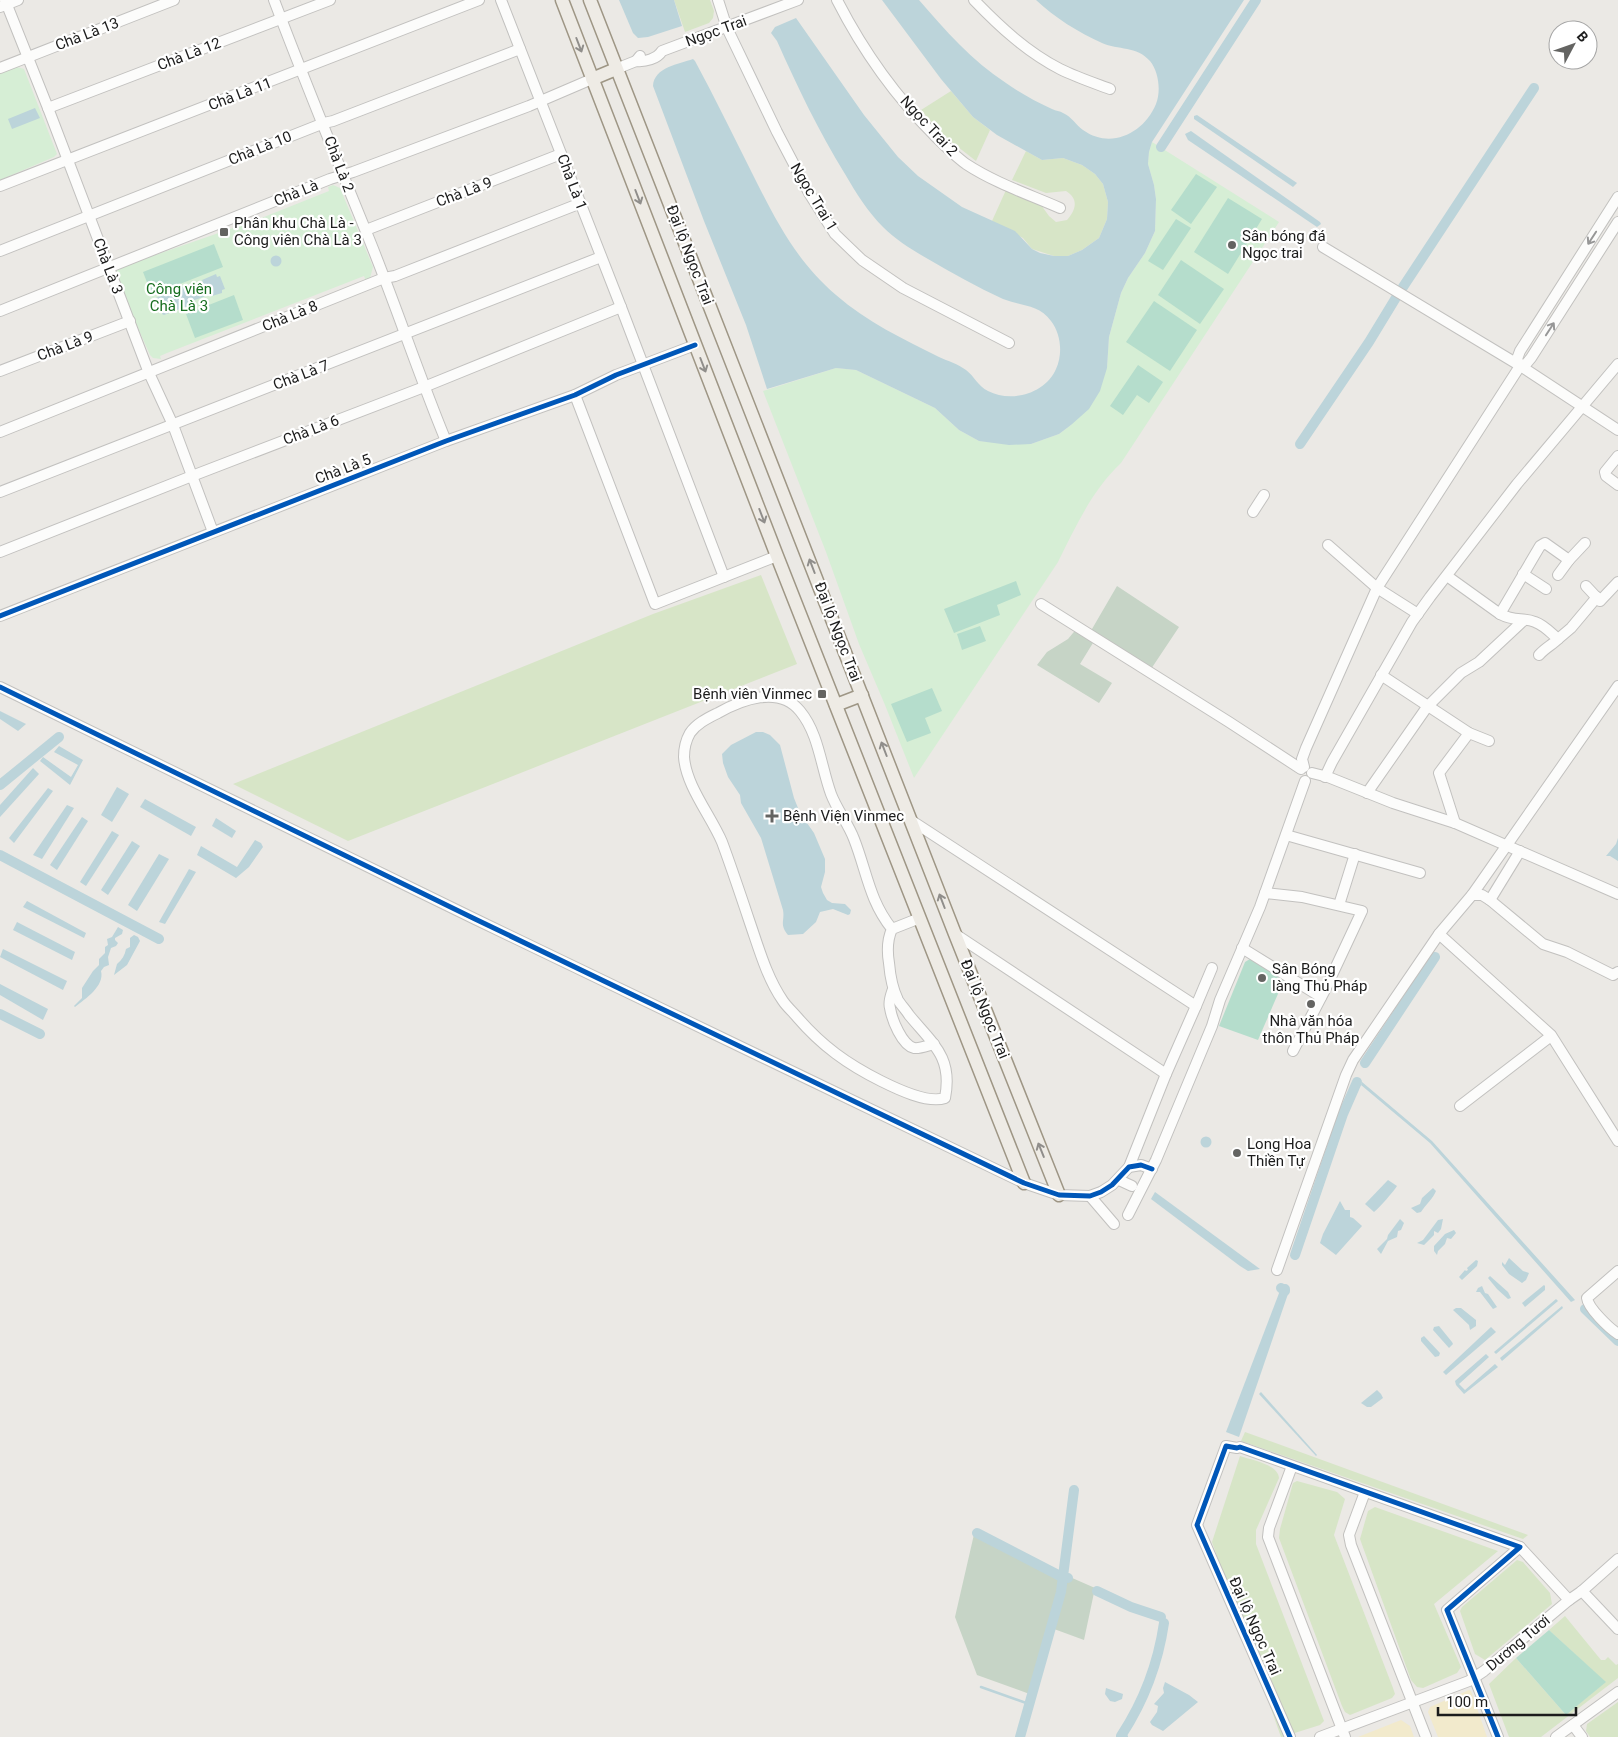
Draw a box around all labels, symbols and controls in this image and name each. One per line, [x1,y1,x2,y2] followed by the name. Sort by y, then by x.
[683,12,749,50] street label: Ngọc Trai
[53,14,121,54] street label: Chà Là 13
[1548,20,1598,70] north arrow
[1574,28,1592,45] text: B
[155,34,223,74] street label: Chà Là 12
[575,37,584,53] one-way arrow
[206,74,274,114] street label: Chà Là 11
[896,92,962,160] street label: Ngọc Trai 2
[226,127,294,169] street label: Chà Là 10
[320,134,358,194] street label: Chà Là 2
[553,152,591,212] street label: Chà Là 1
[787,160,841,234] street label: Ngọc Trai 1
[434,173,494,211] street label: Chà Là 9
[271,176,321,210] street label: Chà Là
[634,189,643,204] one-way arrow
[663,203,717,307] street label: Đại lộ Ngọc Trai
[234,214,362,249] place label: Phân khu Chà Là - Công viên Chà Là 3
[218,226,230,238] marker: Phân khu Chà Là - Công viên Chà Là 3
[1242,227,1326,262] place label: Sân bóng đá Ngọc trai
[1587,231,1597,245] one-way arrow
[89,236,127,296] street label: Chà Là 3
[1226,239,1238,251] marker: Sân bóng đá Ngọc trai
[146,280,212,315] park label: Công viên Chà Là 3
[260,297,320,335] street label: Chà Là 8
[1545,322,1555,336] one-way arrow
[35,327,95,365] street label: Chà Là 9
[271,356,331,394] street label: Chà Là 7
[699,357,708,372] one-way arrow
[281,411,341,449] street label: Chà Là 6
[313,450,373,488] street label: Chà Là 5
[758,508,767,523] one-way arrow
[806,558,815,573] one-way arrow
[811,580,865,684] street label: Đại lộ Ngọc Trai
[693,685,812,703] place label: Bệnh viên Vinmec
[816,688,828,700] marker: Bệnh viên Vinmec
[879,742,888,758] one-way arrow
[783,807,904,825] place label: Bệnh Viện Vinmec
[765,809,779,823] marker: Bệnh Viện Vinmec
[937,894,946,909] one-way arrow
[957,957,1013,1061] street label: Đại lộ Ngọc Trai
[1272,960,1367,995] place label: Sân Bóng làng Thủ Pháp
[1256,972,1268,984] marker: Sân Bóng làng Thủ Pháp
[1305,998,1317,1010] marker: Nhà văn hóa thôn Thủ Pháp
[1263,1012,1359,1047] place label: Nhà văn hóa thôn Thủ Pháp
[1247,1135,1311,1170] place label: Long Hoa Thiền Tự
[1035,1143,1045,1158] one-way arrow
[1231,1147,1243,1159] marker: Long Hoa Thiền Tự
[1225,1574,1285,1678] street label: Đại lộ Ngọc Trai
[1482,1611,1554,1675] street label: Dương Tươi
[1438,1684,1576,1716] scale bar
[1446,1693,1488,1711] text: 100 m

